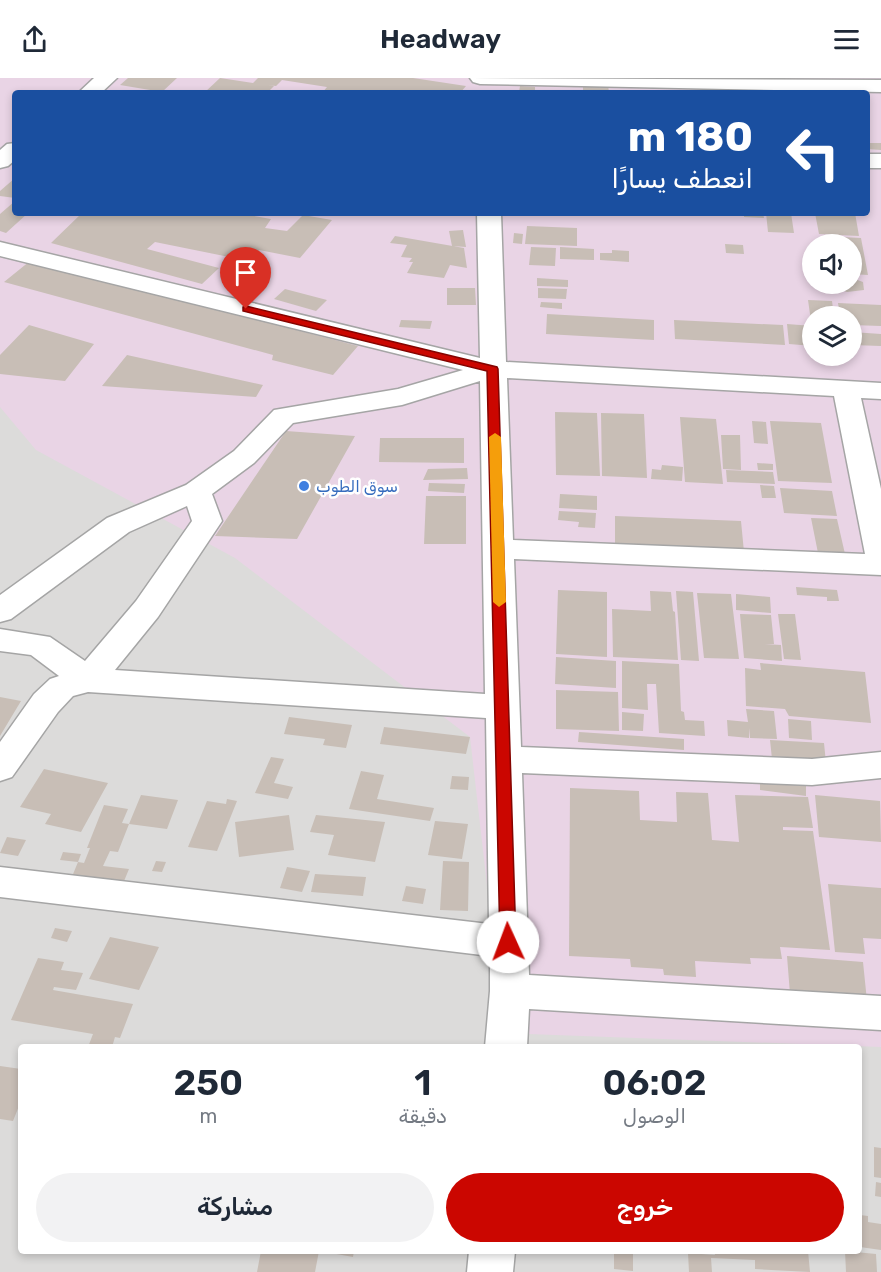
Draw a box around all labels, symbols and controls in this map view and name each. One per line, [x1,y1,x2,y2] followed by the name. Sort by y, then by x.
[18,23,51,56] icon: share
[380,23,501,55] text: Headway
[830,23,863,56] icon: menu
[628,112,753,162] text: 180 m
[774,114,852,192] icon: left
[611,163,753,195] text: انعطف يسارًا
[802,234,862,366] map controls
[802,234,862,294] button: sound
[220,247,271,309] pin
[229,256,262,289] icon: arrive
[802,306,862,366] button: layers
[316,477,398,497] place label: سوق الطوب
[297,479,311,493] marker: سوق الطوب
[476,910,540,974] position arrow
[174,1061,243,1104] text: 250
[414,1061,431,1104] text: 1
[602,1061,707,1104] text: 06:02
[199,1104,217,1128] text: m
[399,1104,447,1128] text: دقيقة
[623,1104,686,1128] text: الوصول
[36,1173,434,1242] button: مشاركة
[446,1173,844,1242] button: خروج

